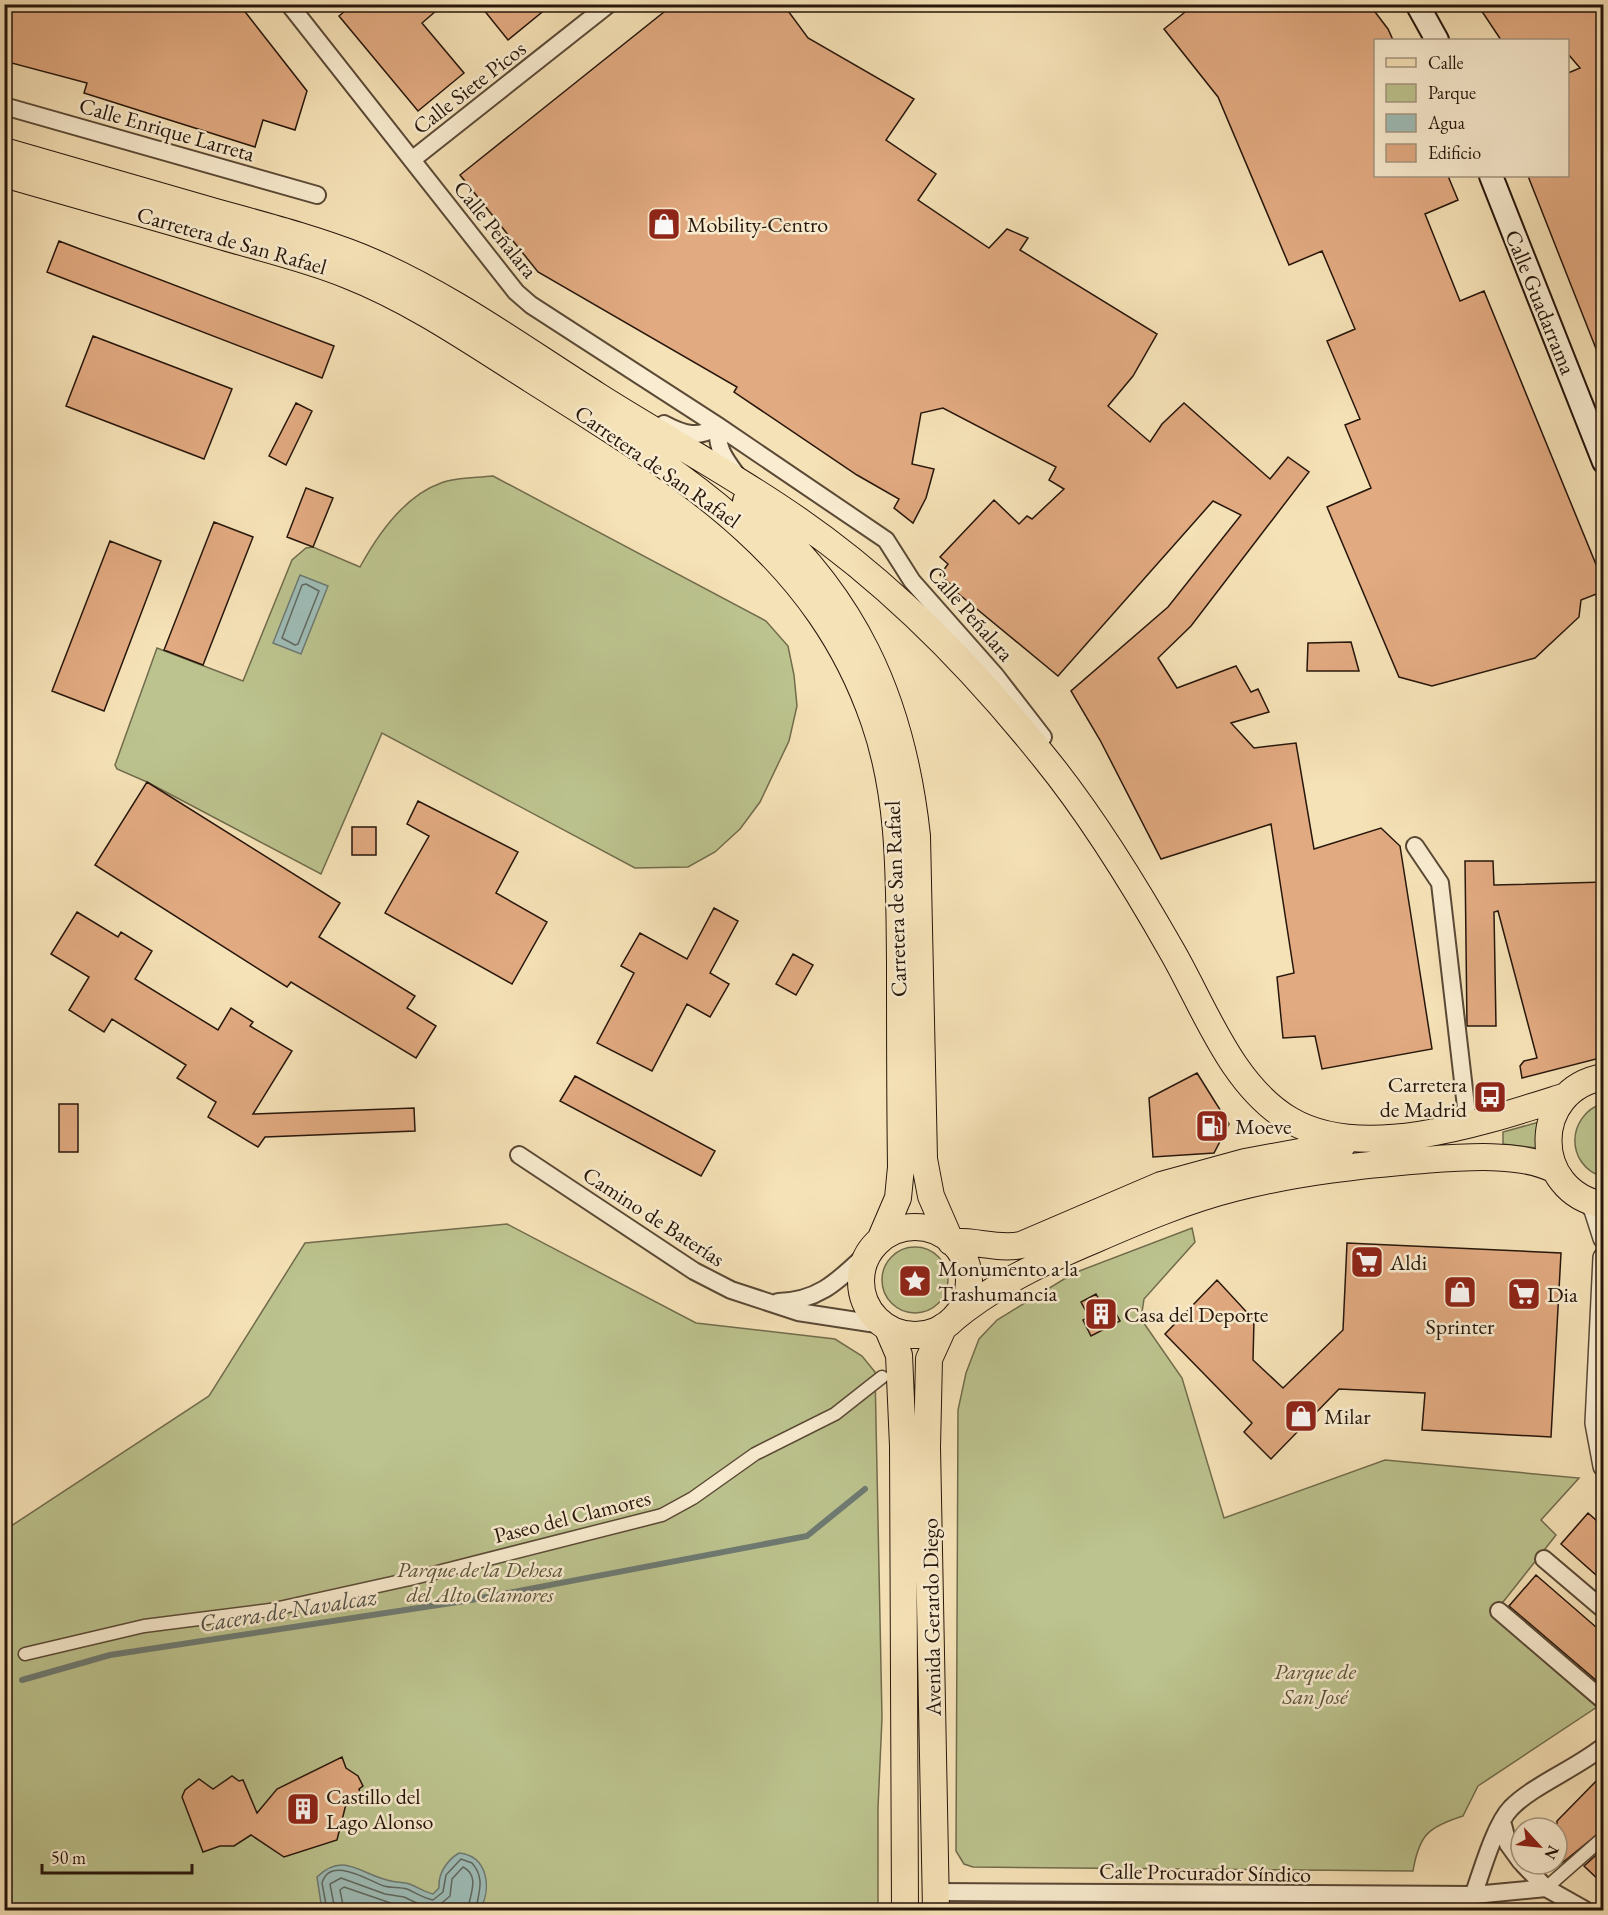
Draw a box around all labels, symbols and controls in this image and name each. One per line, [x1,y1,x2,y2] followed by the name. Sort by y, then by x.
[407,34,532,141] street label: Calle Siete Picos
[1374,39,1569,177] legend
[1428,51,1464,74] text: Calle
[1428,81,1476,104] text: Parque
[76,91,258,168] street label: Calle Enrique Larreta
[1427,111,1466,134] text: Agua
[1428,141,1481,164] text: Edificio
[447,174,544,285] street label: Calle Peñalara
[133,199,330,281] street label: Carretera de San Rafael
[646,206,682,242] shop icon: Mobility-Centro
[687,210,828,239] place label: Mobility-Centro
[1498,226,1583,379] street label: Calle Guadarrama
[569,398,746,535] street label: Carretera de San Rafael
[921,559,1020,668] street label: Calle Peñalara
[878,800,913,998] street label: Carretera de San Rafael
[1380,1070,1468,1124] place label: Carretera de Madrid
[1472,1079,1508,1115] bus stop icon: Carretera de Madrid
[1194,1108,1230,1144] fuel station icon: Moeve
[1235,1112,1292,1141] place label: Moeve
[577,1160,730,1273] street label: Camino de Baterías
[1349,1244,1385,1280] supermarket icon: Aldi
[1389,1248,1427,1277] place label: Aldi
[938,1254,1078,1308] place label: Monumento a la Trashumancia
[897,1263,933,1299] place icon: Monumento a la Trashumancia
[1442,1274,1478,1310] shop icon: Sprinter
[1506,1276,1542,1312] supermarket icon: Dia
[1547,1280,1578,1309] place label: Dia
[1083,1296,1119,1332] building icon: Casa del Deporte
[1124,1300,1269,1329] place label: Casa del Deporte
[1426,1312,1495,1341] place label: Sprinter
[1283,1398,1319,1434] shop icon: Milar
[1324,1402,1371,1431] place label: Milar
[491,1483,654,1550] street label: Paseo del Clamores
[915,1518,948,1717] street label: Avenida Gerardo Diego
[397,1555,563,1609] park label: Parque de la Dehesa del Alto Clamores
[197,1580,379,1639] water label: Cacera de Navalcaz
[1274,1657,1357,1711] park label: Parque de San José
[326,1782,434,1836] place label: Castillo del Lago Alonso
[285,1791,321,1827] building icon: Castillo del Lago Alonso
[1509,1816,1569,1876] north arrow
[42,1837,192,1875] scale bar
[1540,1842,1564,1863] text: N
[51,1846,86,1869] text: 50 m
[1099,1856,1311,1889] street label: Calle Procurador Síndico

